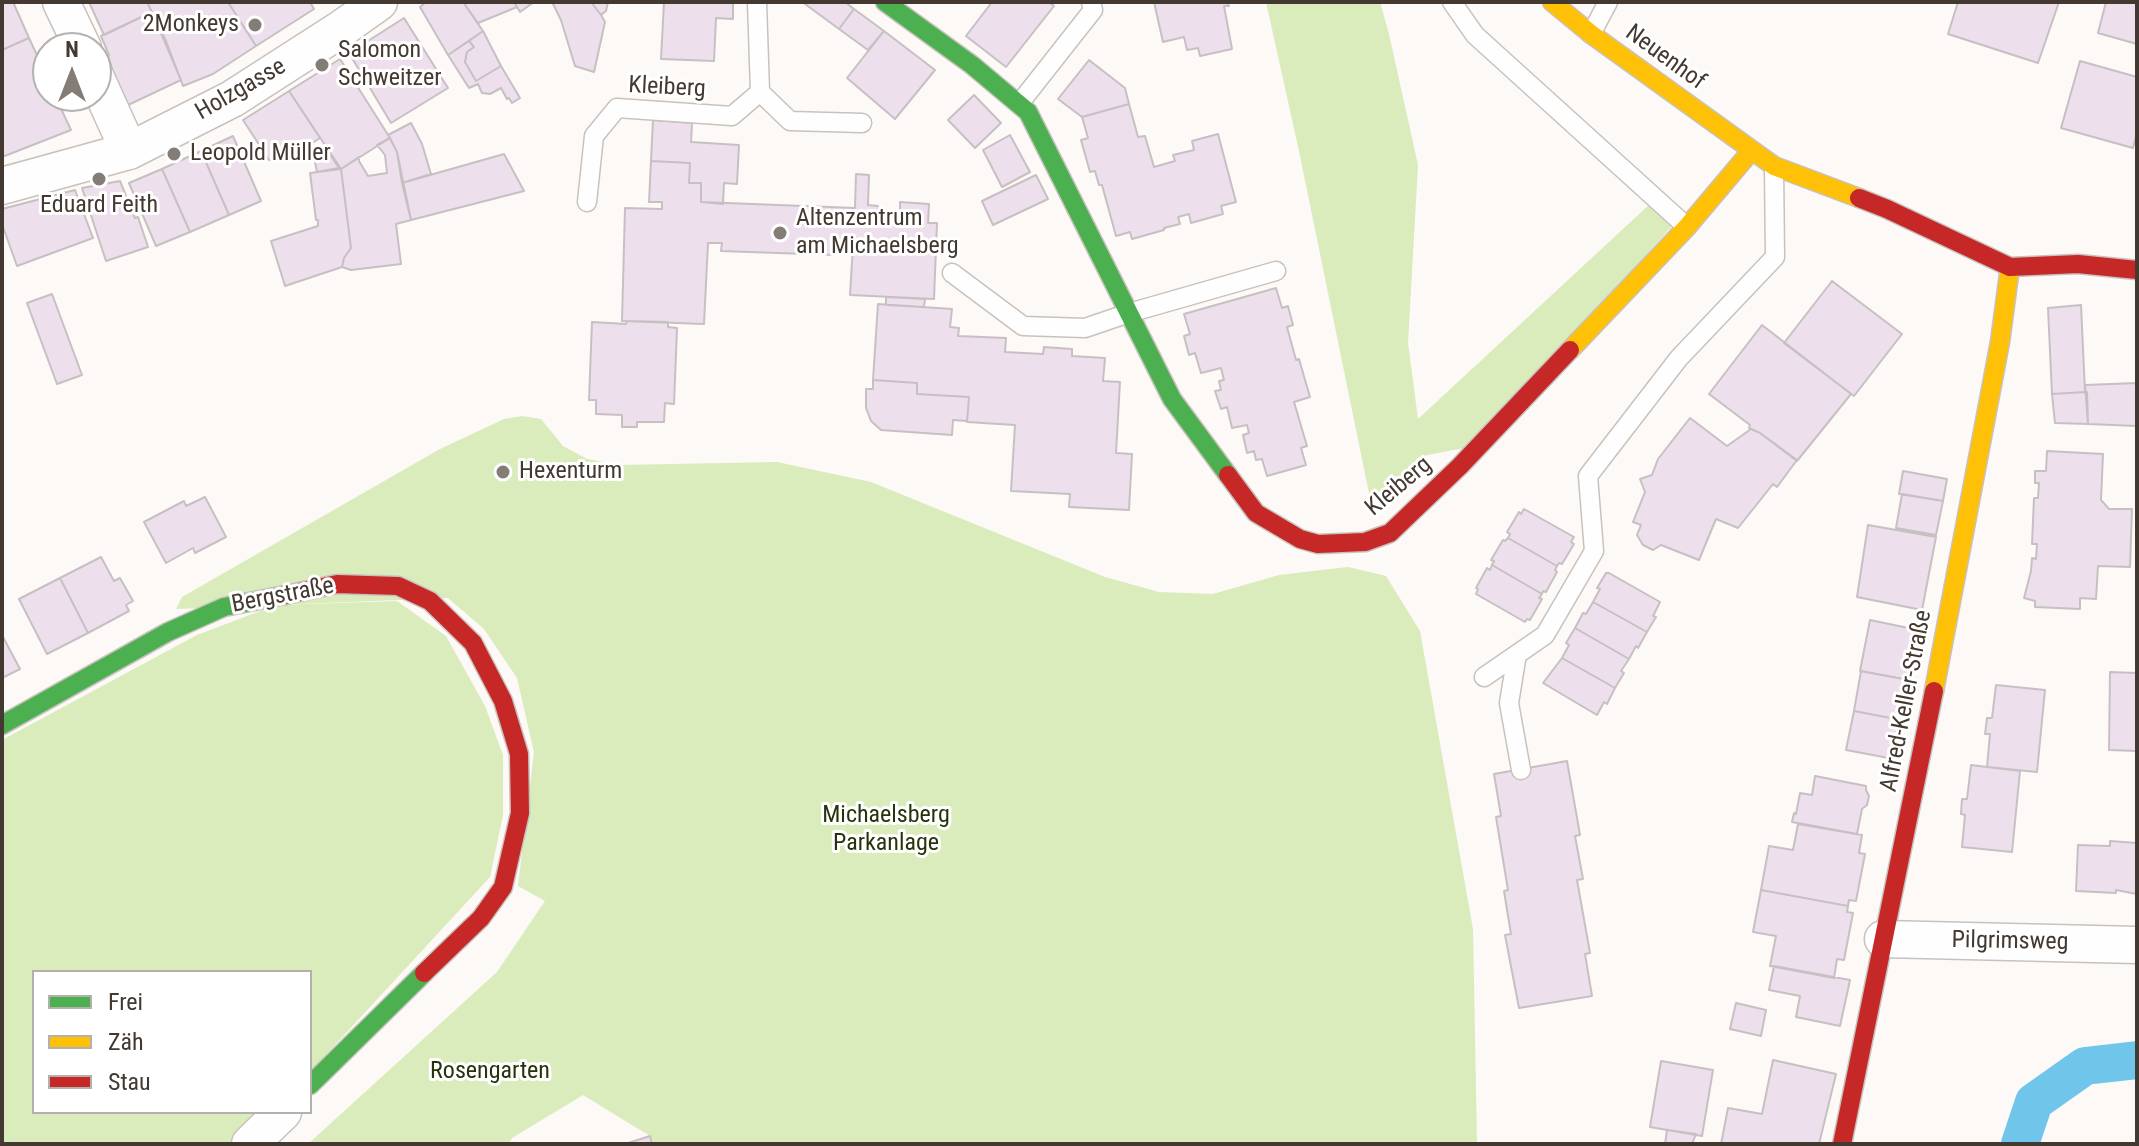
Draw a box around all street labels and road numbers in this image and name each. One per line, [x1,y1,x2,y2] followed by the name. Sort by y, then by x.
[1619,19,1711,97] street label: Neuenhof
[191,53,291,127] street label: Holzgasse
[628,72,706,104] street label: Kleiberg
[1360,451,1438,523] street label: Kleiberg
[229,572,337,620] street label: Bergstraße
[1875,608,1939,794] street label: Alfred-Keller-Straße
[1951,927,2069,957] street label: Pilgrimsweg

